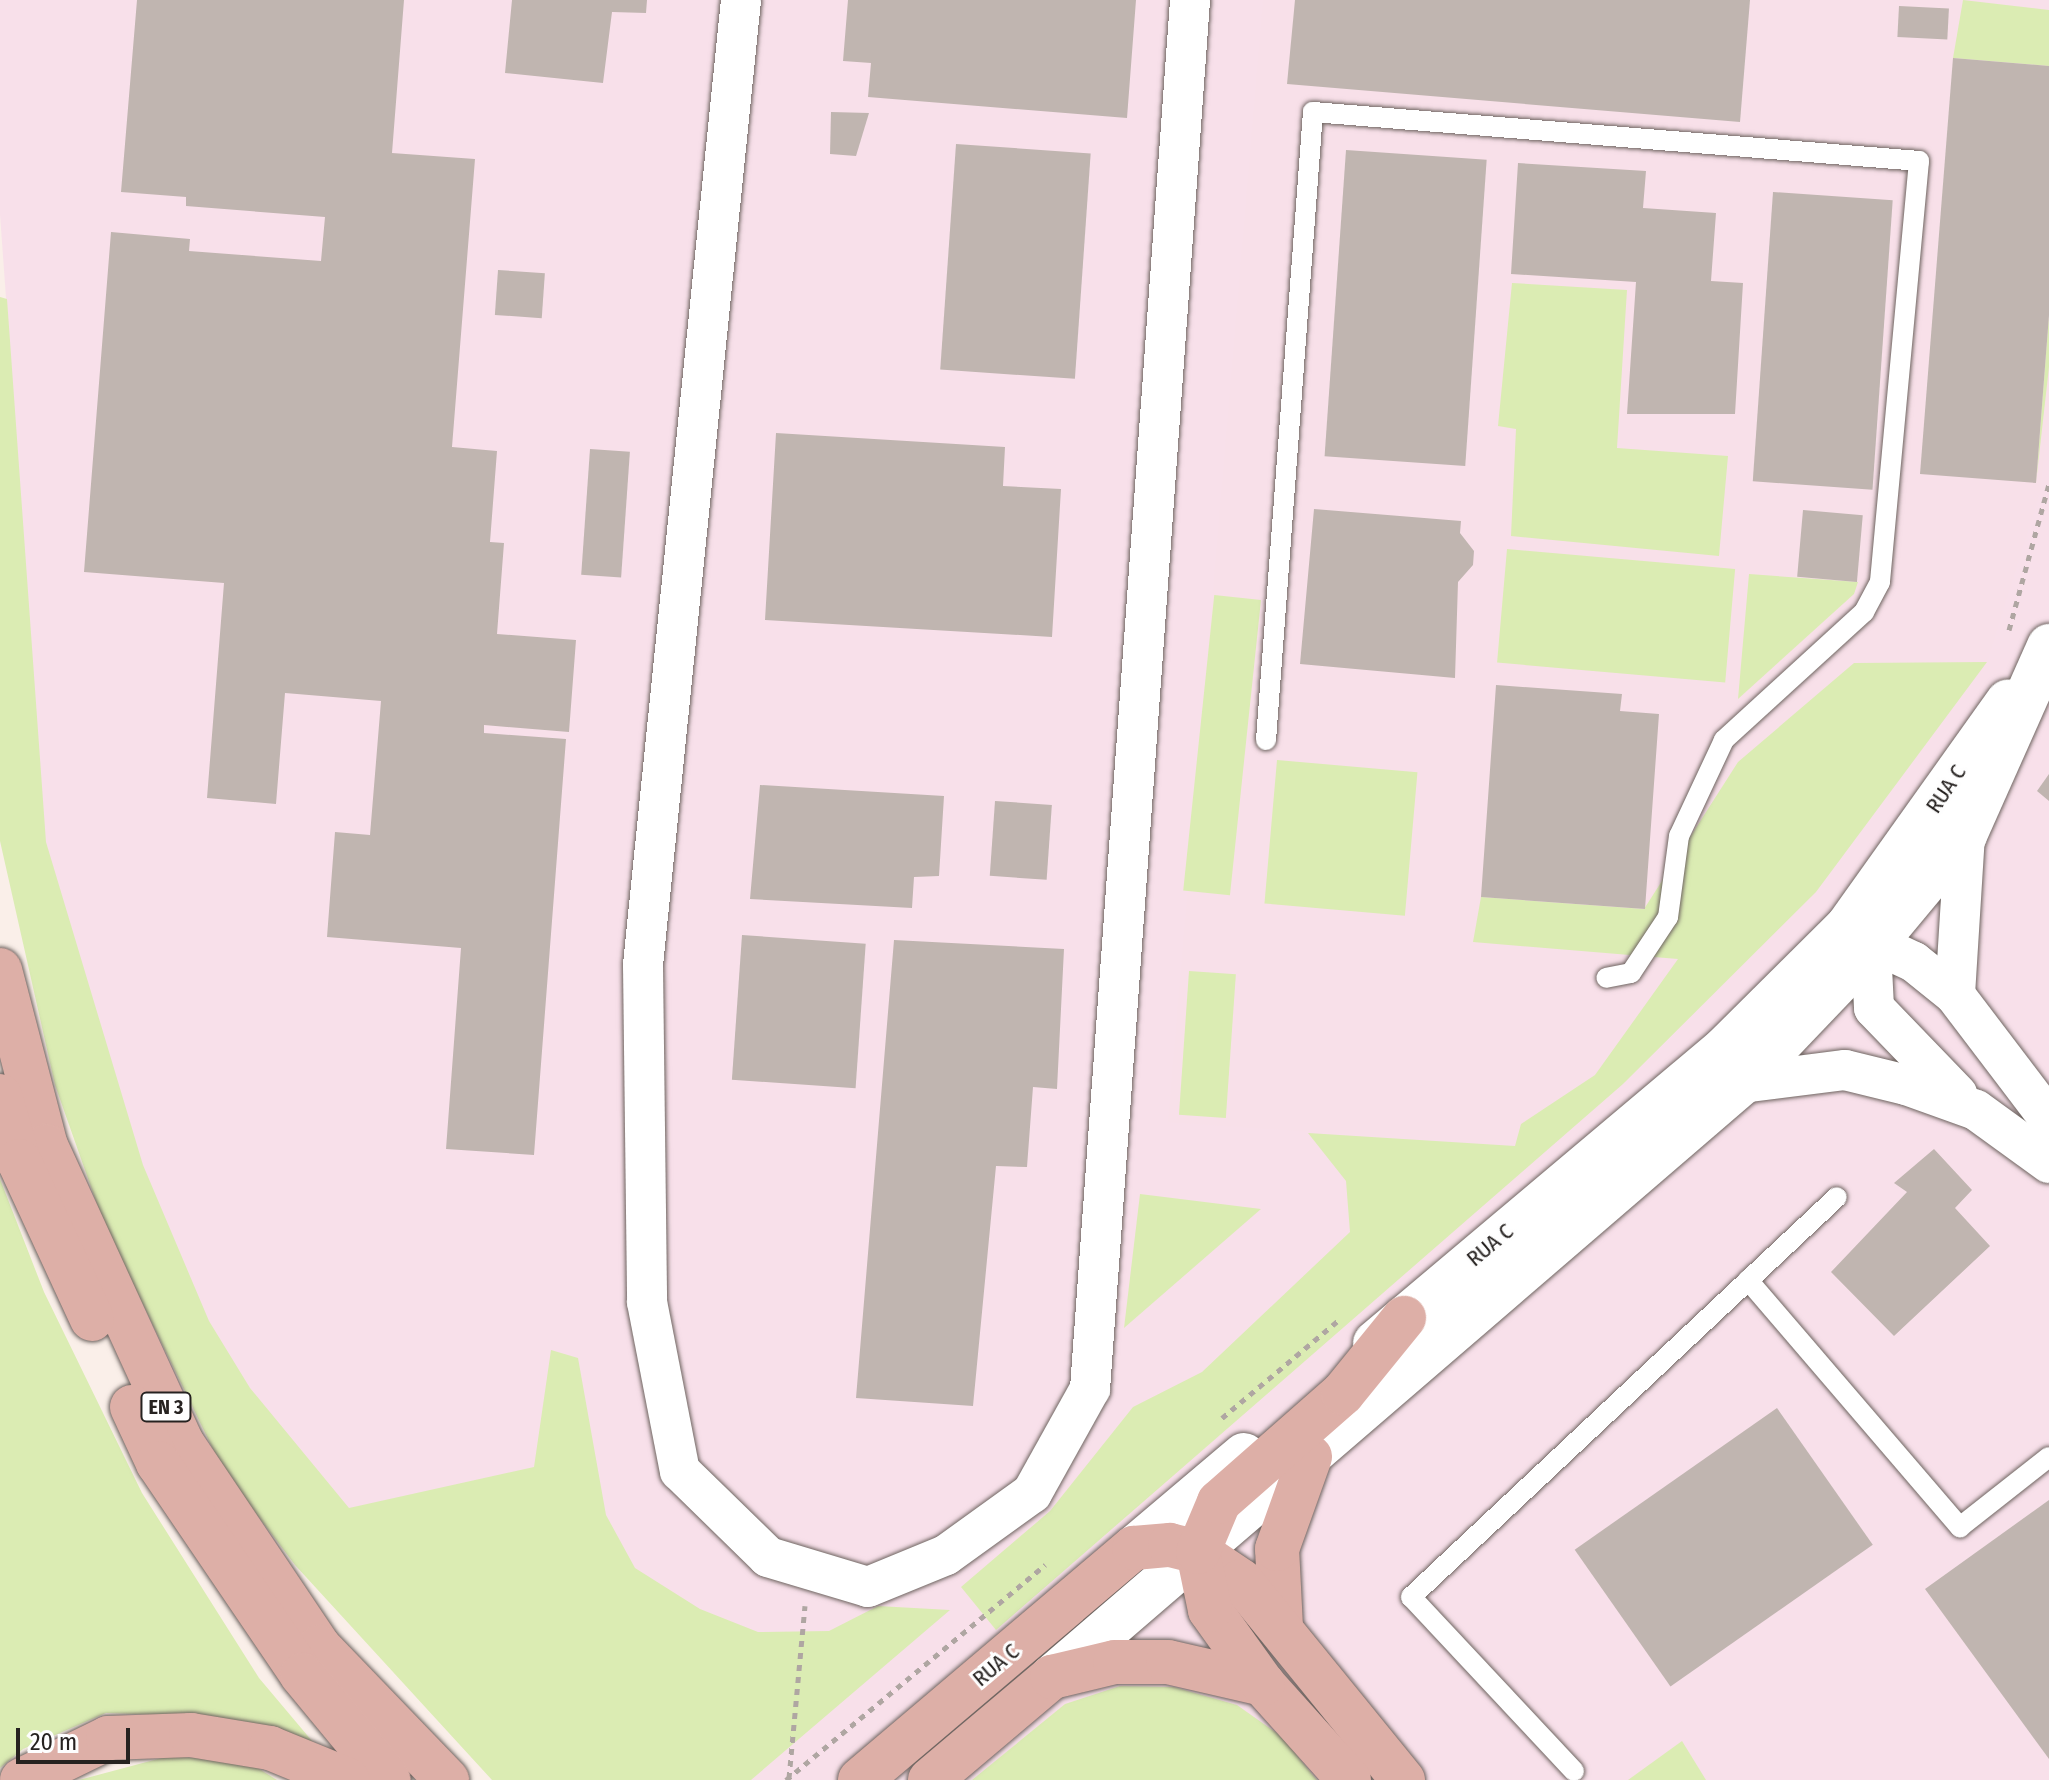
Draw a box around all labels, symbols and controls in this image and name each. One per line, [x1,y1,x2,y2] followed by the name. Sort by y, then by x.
[1920,760,1972,818] street label: RUA C
[1461,1218,1519,1272] street label: RUA C
[140,1391,192,1423] road number: EN 3
[967,1638,1025,1692] street label: RUA C
[20,1712,134,1762] scale bar
[30,1728,77,1756] text: 20 m

